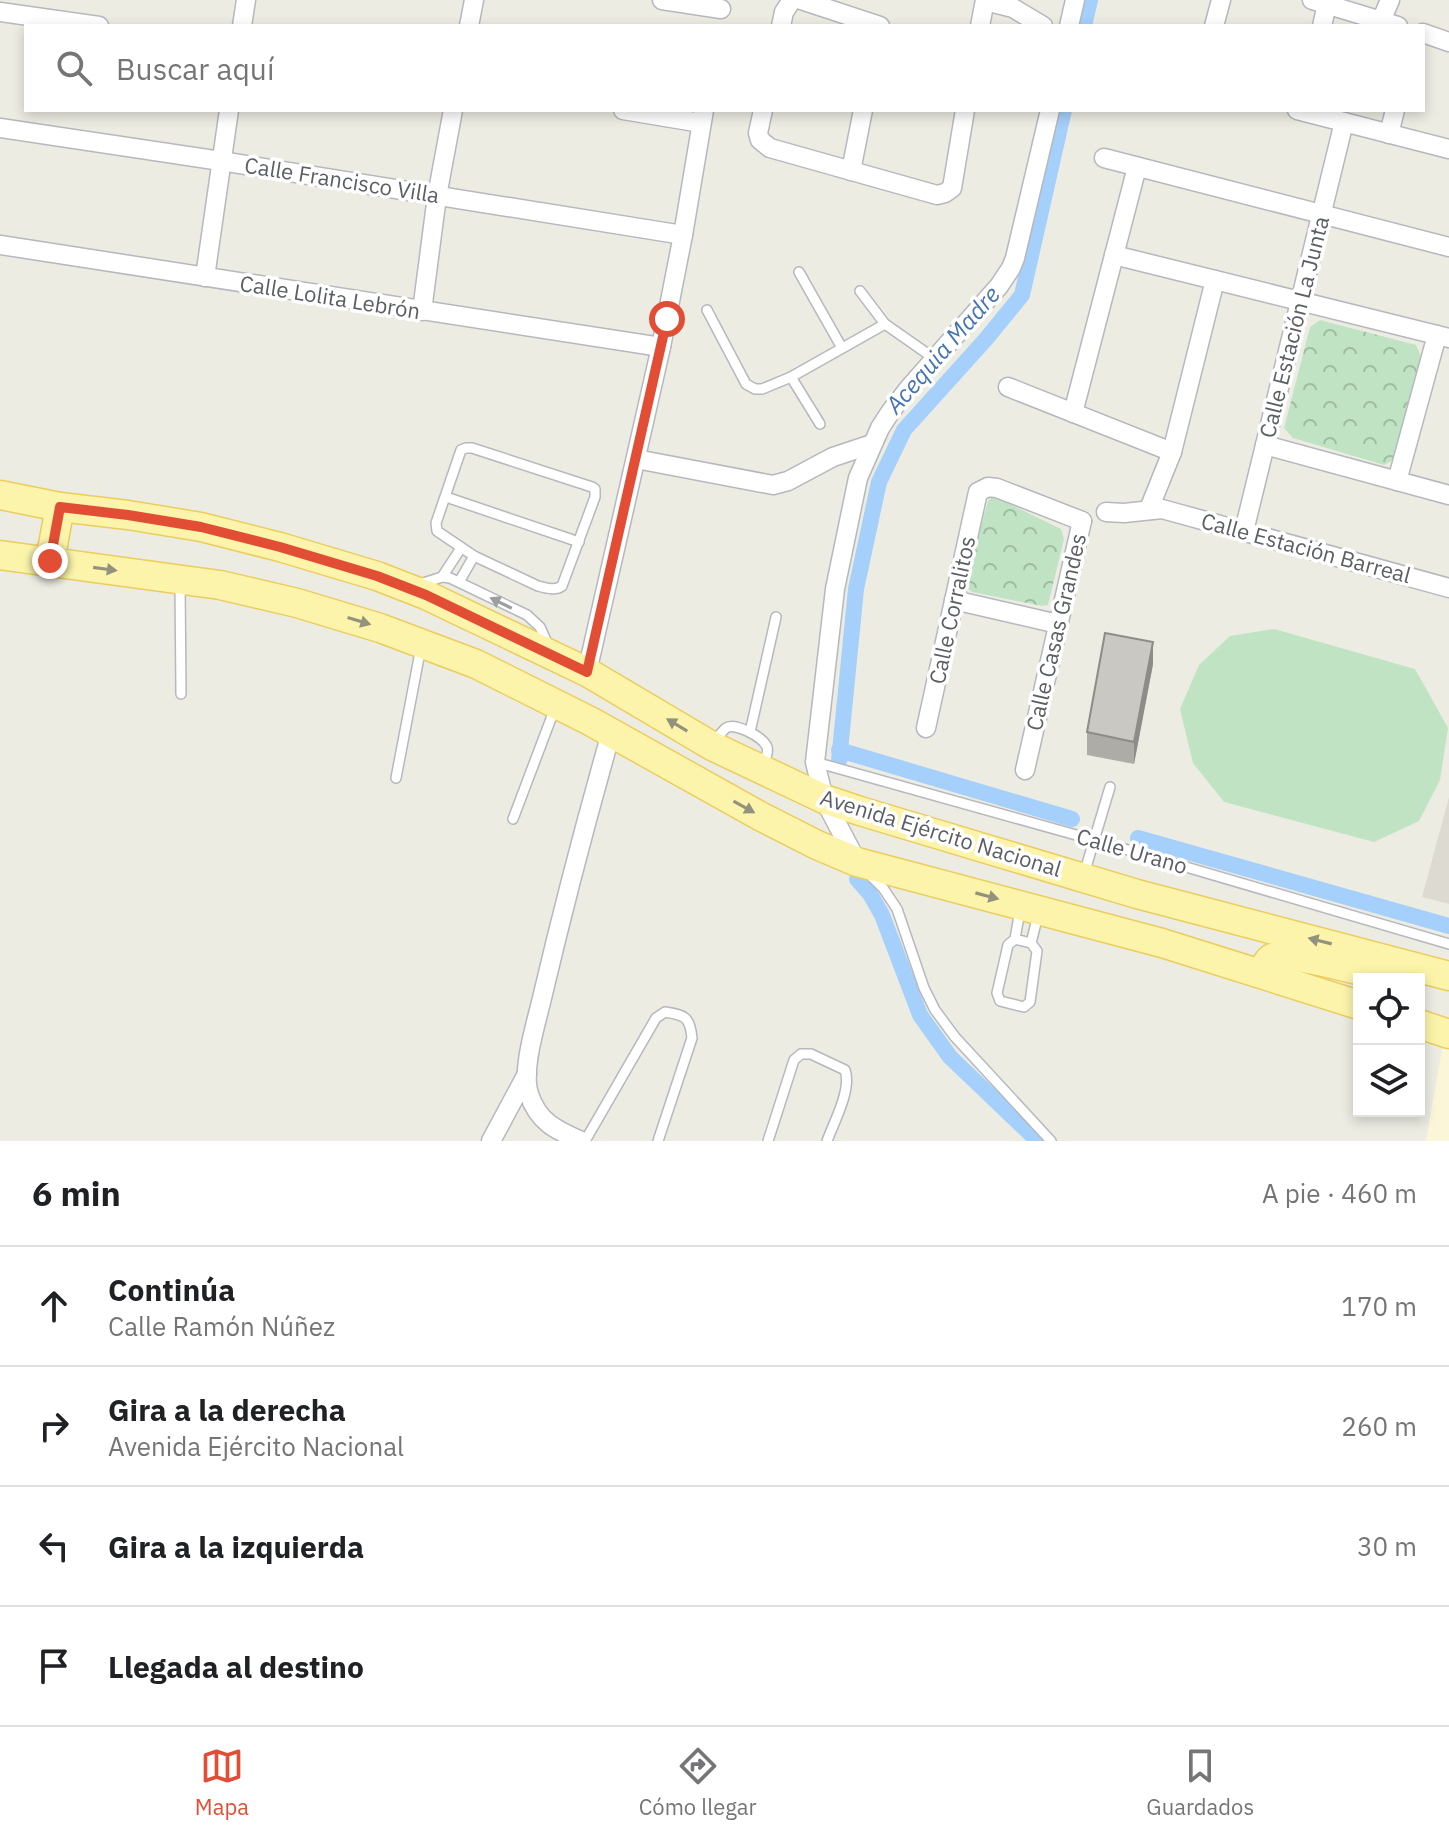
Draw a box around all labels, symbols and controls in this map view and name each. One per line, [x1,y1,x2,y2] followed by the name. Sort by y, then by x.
[24,24,1425,112] search box
[52,46,96,90] icon: search
[116,49,274,88] text: Buscar aquí
[243,150,442,209] street label: Calle Francisco Villa
[1252,213,1335,441] street label: Calle Estación La Junta
[238,268,422,325] street label: Calle Lolita Lebrón
[877,279,1007,421] water label: Acequia Madre
[649,301,685,337] route start
[1198,506,1414,589] street label: Calle Estación Barreal
[1019,531,1092,733] street label: Calle Casas Grandes
[922,533,981,687] street label: Calle Corralitos
[32,543,68,579] route end
[93,563,118,576] one-way arrow
[489,596,512,609] one-way arrow
[348,615,372,628] one-way arrow
[666,718,688,732] one-way arrow
[817,782,1065,883] street label: Avenida Ejército Nacional
[733,800,755,814] one-way arrow
[1073,821,1191,880] street label: Calle Urano
[974,891,999,903] one-way arrow
[1307,934,1332,946] one-way arrow
[1353,973,1425,1117] map controls
[1353,973,1425,1045] button: locate
[1353,1045,1425,1117] button: layers
[32,1171,121,1215] text: 6 min
[1262,1176,1417,1210] text: A pie · 460 m
[108,1270,235,1309] text: Continúa
[32,1284,76,1328] icon: ahead
[1341,1289,1417,1323] text: 170 m
[108,1309,335,1343] text: Calle Ramón Núñez
[108,1390,346,1429] text: Gira a la derecha
[32,1404,76,1448] icon: right
[1341,1409,1417,1443] text: 260 m
[108,1429,404,1463] text: Avenida Ejército Nacional
[32,1524,76,1568] icon: left
[108,1527,364,1566] text: Gira a la izquierda
[1357,1529,1417,1563] text: 30 m
[32,1644,76,1688] icon: arrive
[108,1647,364,1686] text: Llegada al destino
[195,1744,249,1821] tab: Mapa
[639,1744,757,1821] tab: Cómo llegar
[1146,1744,1254,1821] tab: Guardados

